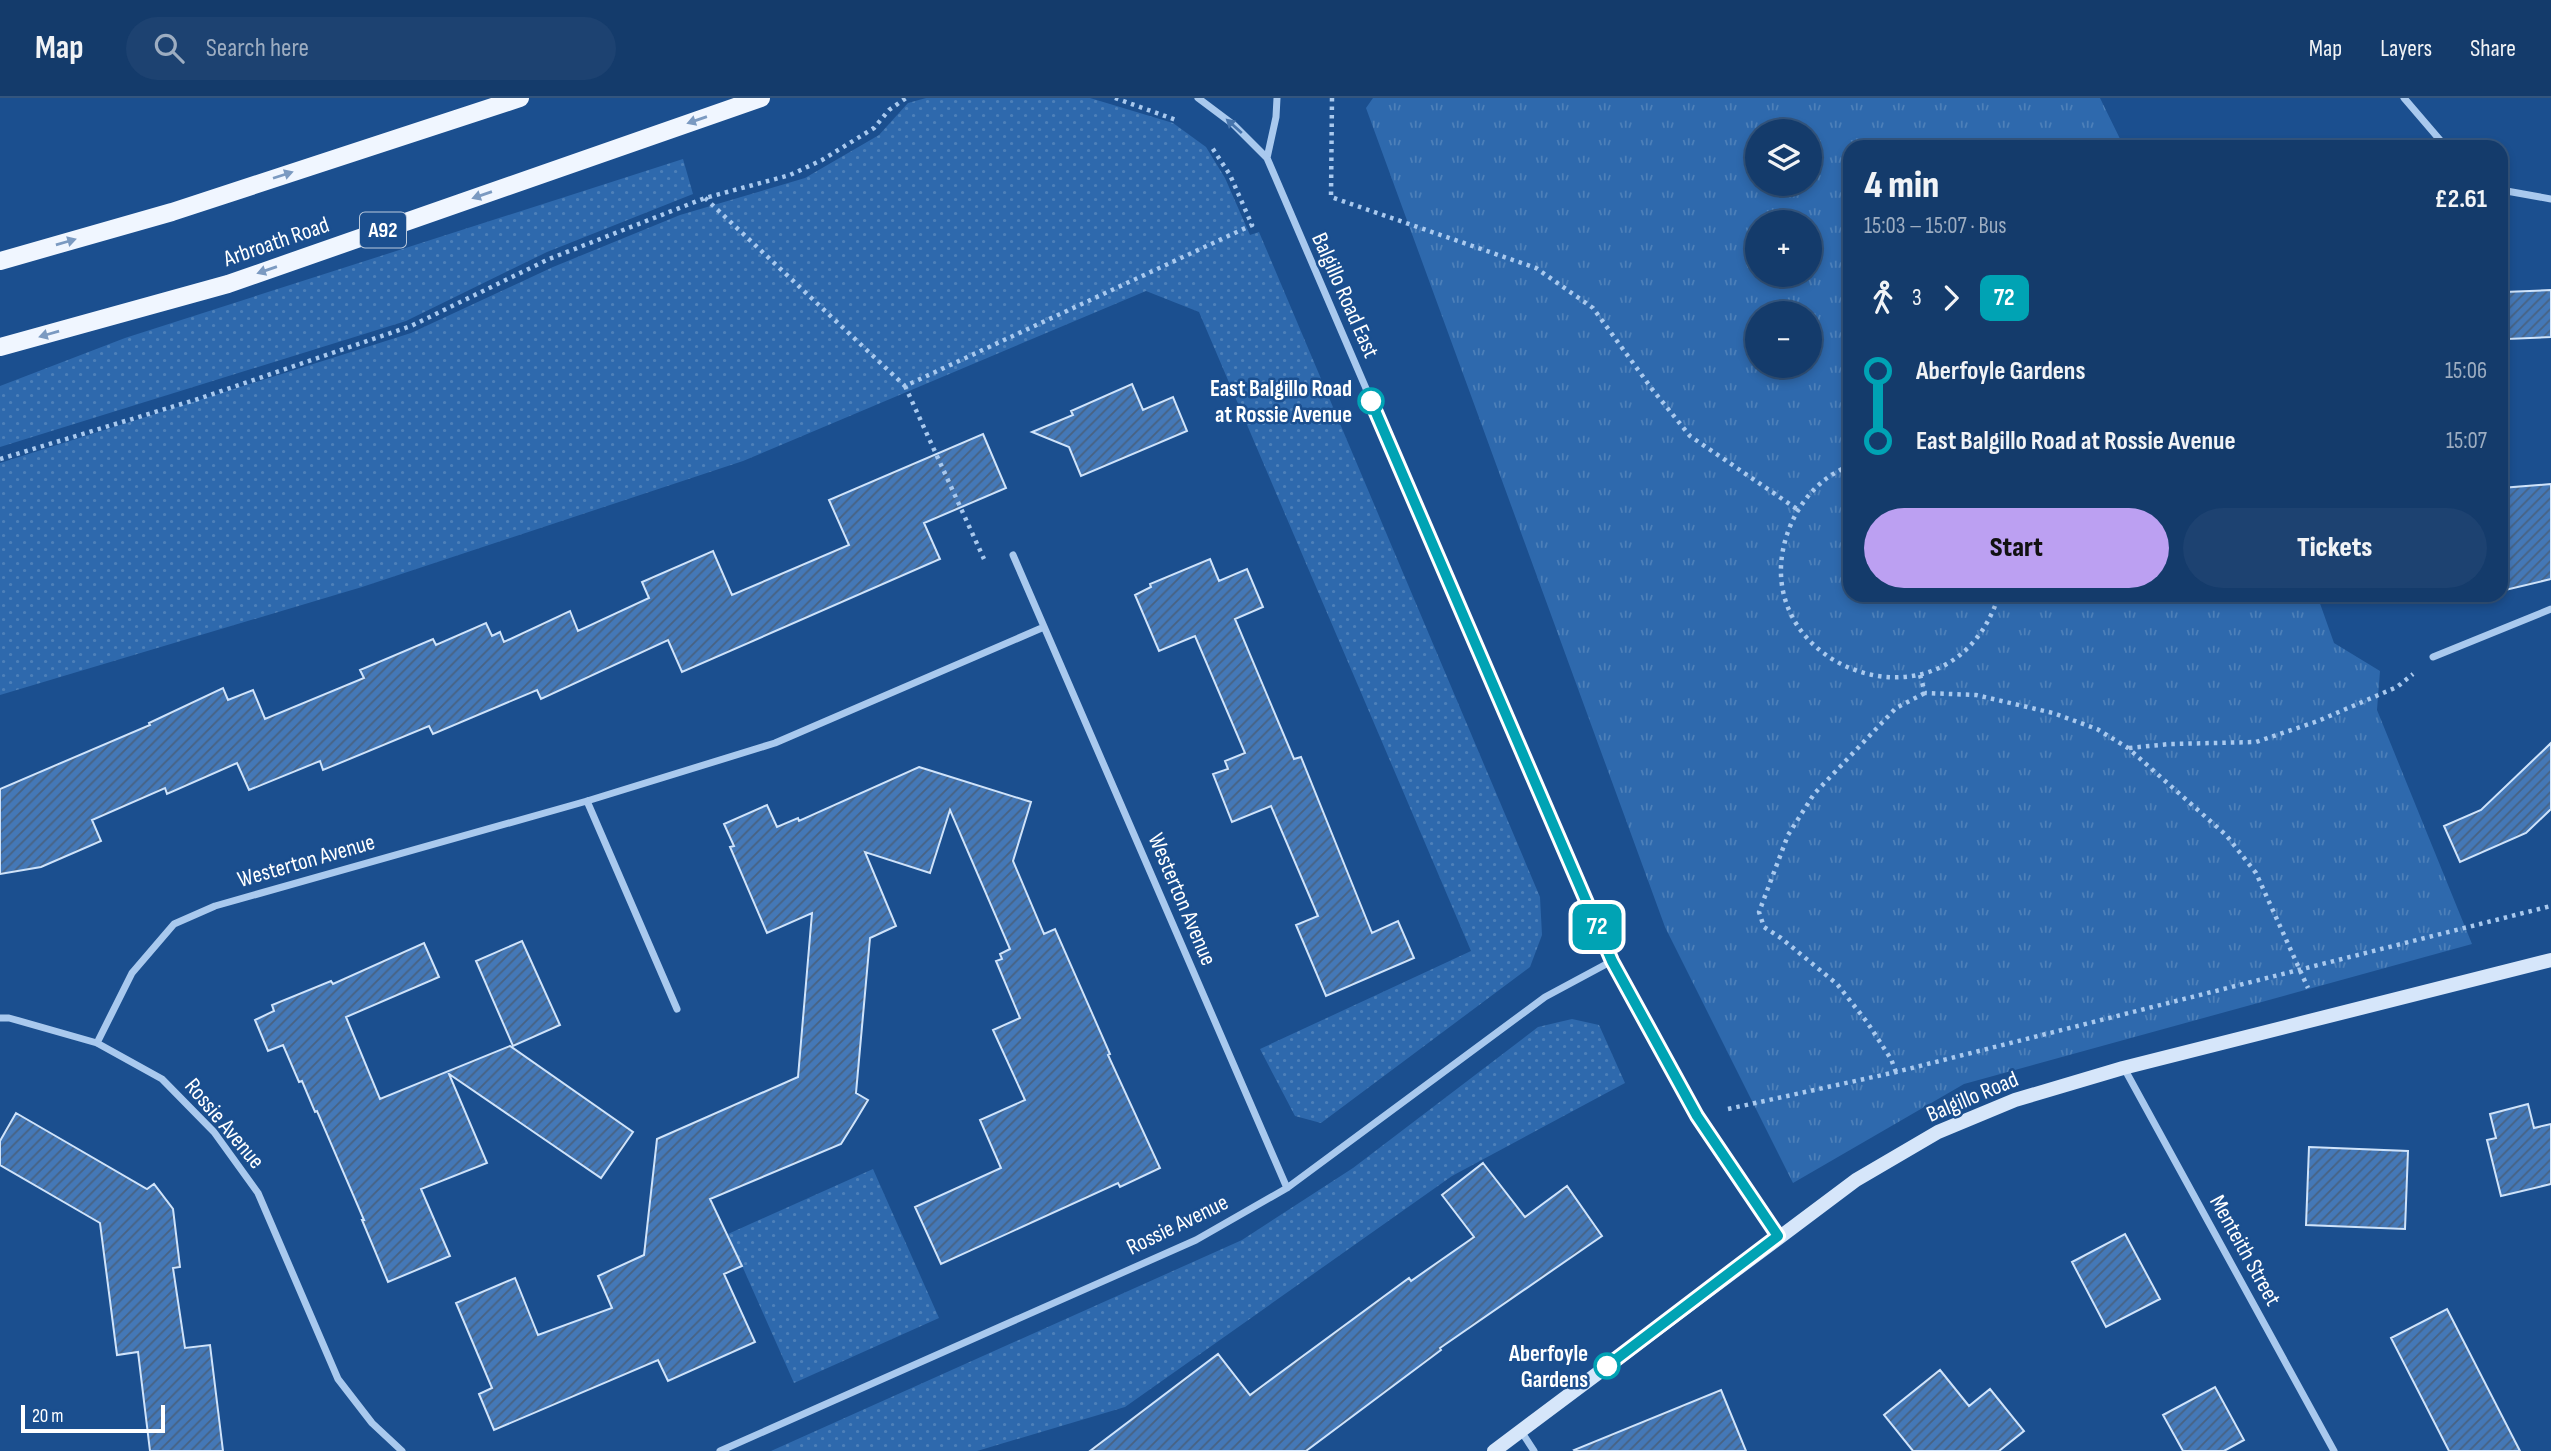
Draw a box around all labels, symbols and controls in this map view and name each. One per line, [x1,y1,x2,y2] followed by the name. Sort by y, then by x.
[126,17,616,80] search box
[35,28,84,68] text: Map
[150,29,188,67] icon: search
[206,33,309,64] text: Search here
[2309,34,2342,63] text: Map
[2380,34,2432,63] text: Layers
[2470,34,2516,63] text: Share
[686,115,707,126] one-way arrow
[1226,119,1243,135] one-way arrow
[1745,119,1822,378] map controls
[1745,119,1822,196] button: layers
[1864,163,1939,208] text: 4 min
[273,170,294,180] one-way arrow
[2434,184,2487,215] text: £2.61
[471,190,492,201] one-way arrow
[1745,210,1822,287] button: +
[219,211,333,273] street label: Arbroath Road
[360,212,406,248] road number: A92
[1864,212,2007,240] text: 15:03 – 15:07 · Bus
[1305,229,1385,362] street label: Balgillo Road East
[55,236,77,247] one-way arrow
[256,265,277,276] one-way arrow
[1864,279,1902,317] icon: walk
[1932,279,1970,317] icon: forward
[1994,283,2015,312] text: 72
[1912,284,1922,312] text: 3
[1745,301,1822,378] button: −
[38,329,59,339] one-way arrow
[1916,356,2085,387] text: Aberfoyle Gardens
[2445,357,2487,385] text: 15:06
[1210,375,1352,429] place label: East Balgillo Road at Rossie Avenue
[1358,388,1384,414] marker: East Balgillo Road at Rossie Avenue
[1916,426,2236,457] text: East Balgillo Road at Rossie Avenue
[2446,427,2487,455] text: 15:07
[1864,508,2169,588] button: Start
[2183,508,2487,588] button: Tickets
[235,828,378,894] street label: Westerton Avenue
[1142,829,1223,970] street label: Westerton Avenue
[1566,904,1628,950] line badge: 72
[1587,912,1607,941] text: 72
[1922,1065,2022,1129] street label: Balgillo Road
[178,1073,270,1175] street label: Rossie Avenue
[1122,1188,1233,1261] street label: Rossie Avenue
[2203,1190,2287,1311] street label: Menteith Street
[1508,1340,1588,1394] place label: Aberfoyle Gardens
[1594,1353,1620,1379] marker: Aberfoyle Gardens
[21,1402,164,1434] scale bar
[32,1405,64,1428] text: 20 m

